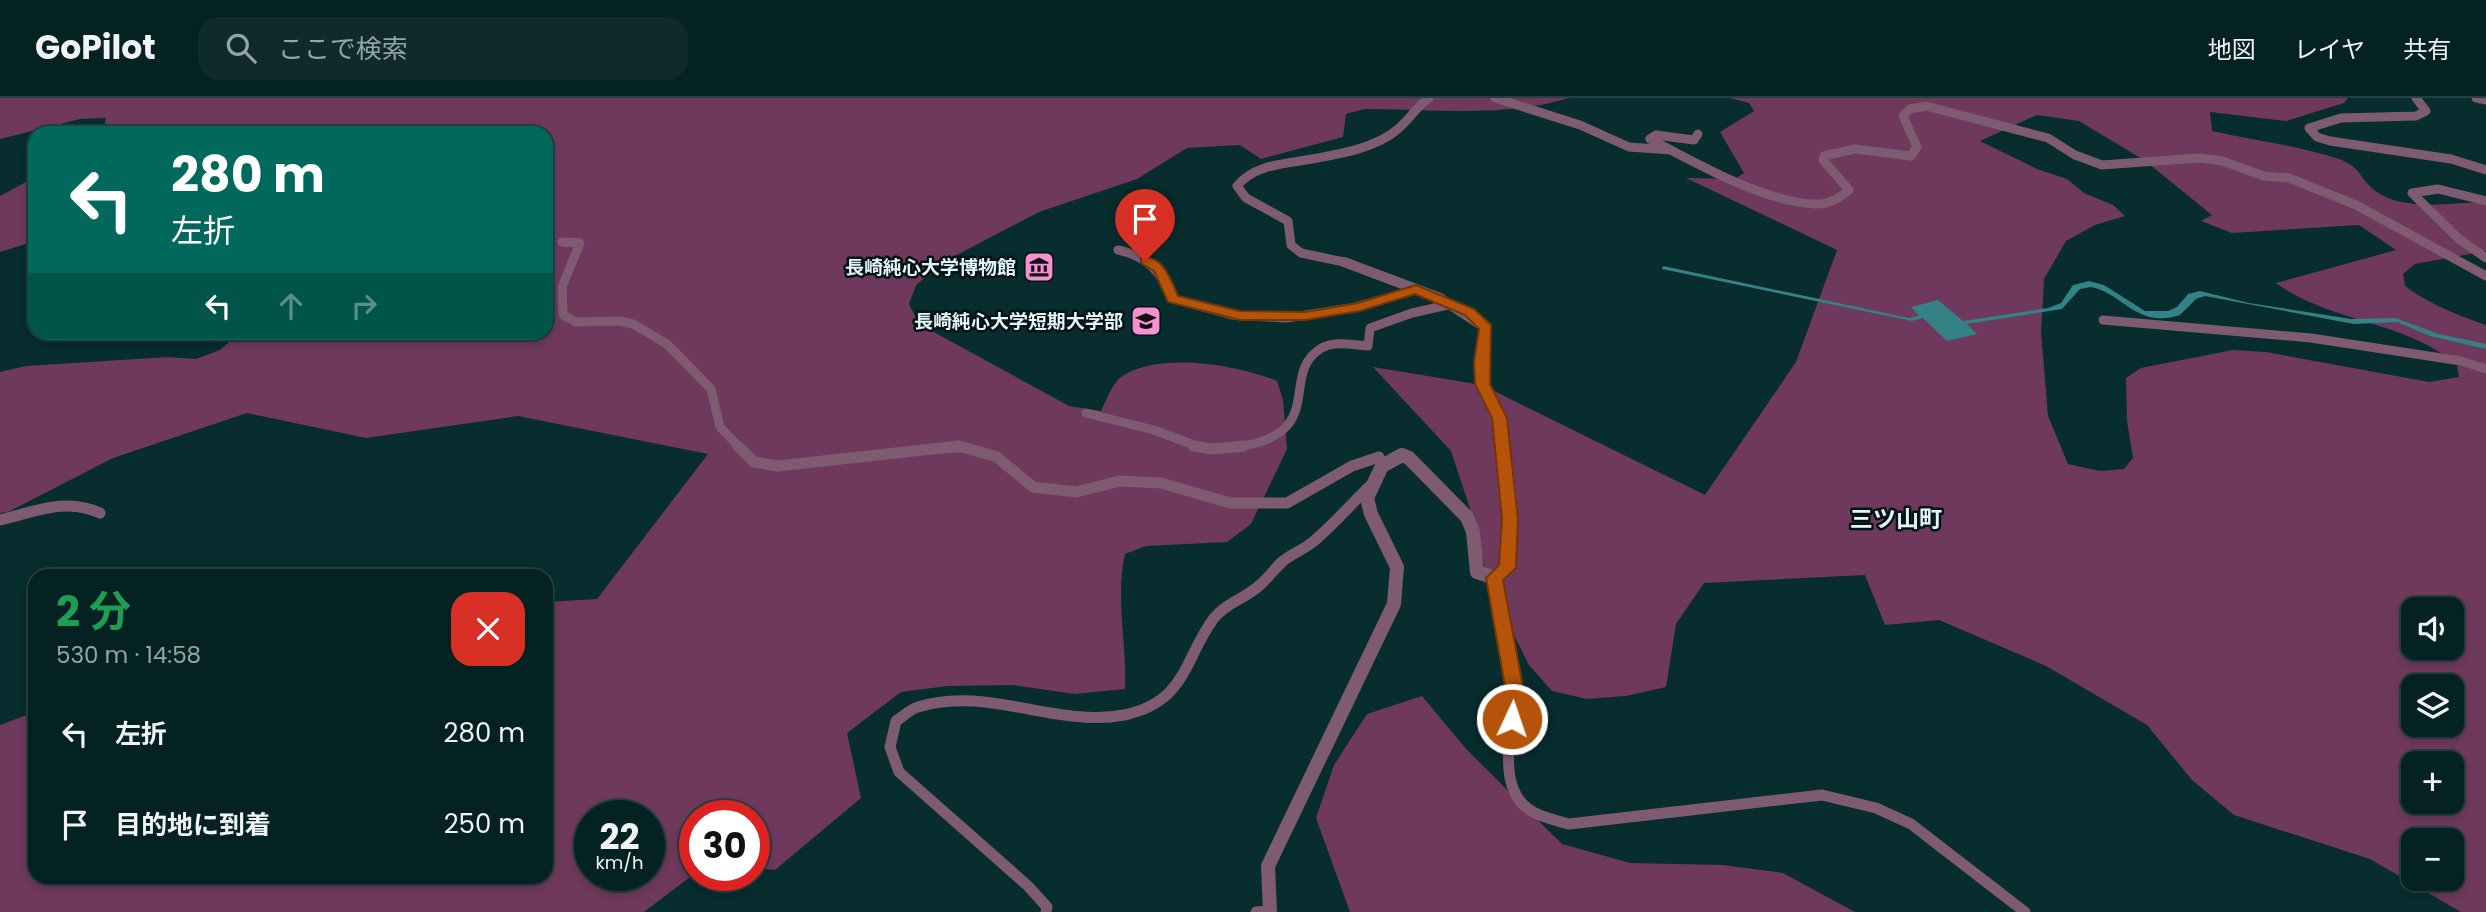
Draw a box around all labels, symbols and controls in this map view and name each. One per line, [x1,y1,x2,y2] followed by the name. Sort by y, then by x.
[198,17,688,80] search box
[35,24,156,71] text: GoPilot
[222,29,260,67] icon: search
[278,31,408,67] text: ここで検索
[2208,33,2256,66] text: 地図
[2294,33,2365,66] text: レイヤ
[2403,33,2451,66] text: 共有
[171,141,325,209] text: 280 m
[56,154,147,245] icon: left
[1115,189,1175,261] pin
[1126,200,1164,238] icon: arrive
[171,208,235,253] text: 左折
[1022,250,1056,284] museum icon: 長崎純心大学博物館
[845,254,1016,281] place label: 長崎純心大学博物館
[199,287,237,325] icon: left
[272,287,310,325] icon: ahead
[345,287,383,325] icon: right
[1129,304,1163,338] school or university icon: 長崎純心大学短期大学部
[914,308,1123,335] place label: 長崎純心大学短期大学部
[1850,503,1942,535] district label: 三ツ山町
[56,582,131,641] text: 2 分
[451,592,525,666] button: close
[2401,597,2464,891] map controls
[2401,597,2464,660] button: sound
[56,639,201,671] text: 530 m · 14:58
[2401,674,2464,737] button: layers
[1475,682,1549,756] position arrow
[56,715,94,753] icon: left
[444,715,525,751] text: 280 m
[115,716,167,752] text: 左折
[2401,751,2464,814] button: +
[679,800,770,891] speed limit sign: 30
[56,806,94,844] icon: arrive
[444,806,525,842] text: 250 m
[115,807,271,843] text: 目的地に到着
[600,812,639,861] text: 22
[2401,828,2464,891] button: −
[596,850,643,875] text: km/h

